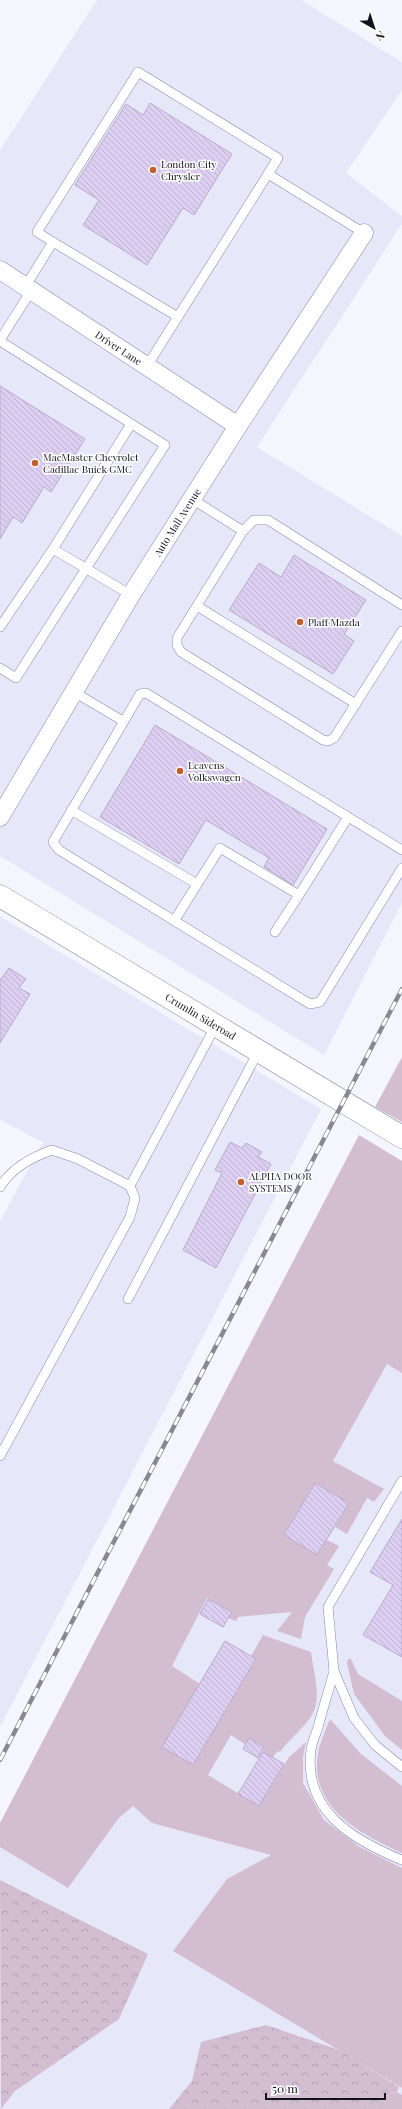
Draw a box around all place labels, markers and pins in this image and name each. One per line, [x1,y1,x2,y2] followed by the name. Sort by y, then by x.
[161,157,216,183] place label: London City Chrysler
[148,165,158,175] marker: London City Chrysler
[43,450,139,476] place label: MacMaster Chevrolet Cadillac Buick GMC
[30,458,40,468] marker: MacMaster Chevrolet Cadillac Buick GMC
[308,615,360,629] place label: Plaff Mazda
[295,617,305,627] marker: Plaff Mazda
[187,758,241,784] place label: Leavens Volkswagen
[175,766,185,776] marker: Leavens Volkswagen
[248,1169,312,1195] place label: ALPHA DOOR SYSTEMS
[236,1177,246,1187] marker: ALPHA DOOR SYSTEMS

